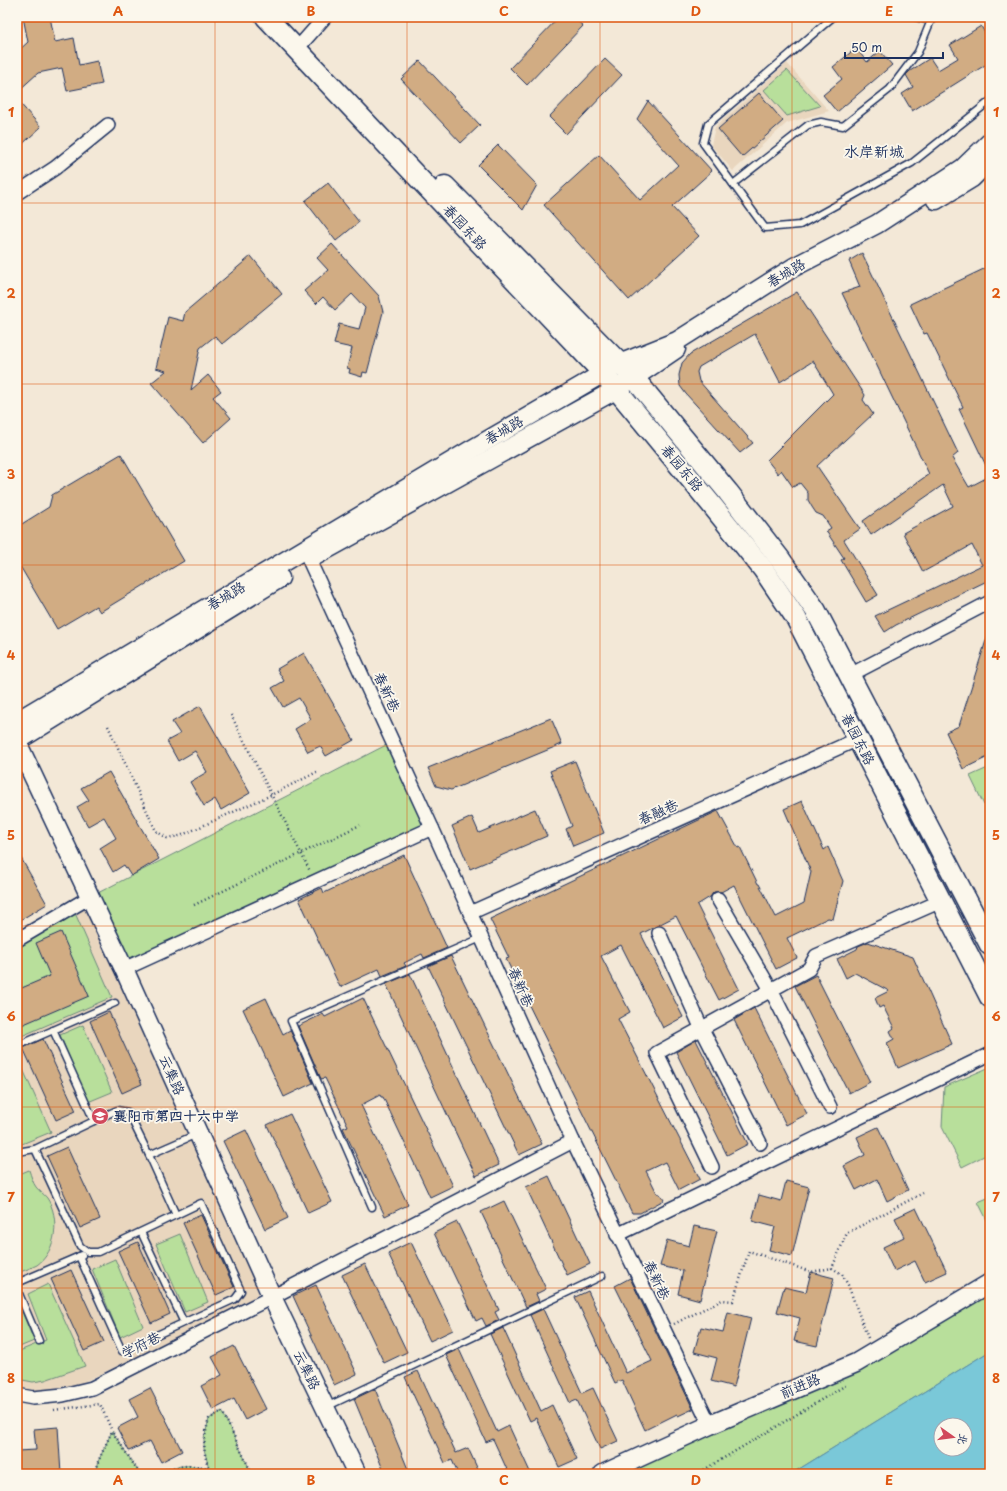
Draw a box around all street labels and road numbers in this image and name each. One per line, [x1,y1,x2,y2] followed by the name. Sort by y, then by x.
[439,199,492,254] street label: 春园东路
[762,253,809,292] street label: 春城路
[480,410,527,449] street label: 春城路
[656,439,708,496] street label: 春园东路
[202,576,249,615] street label: 春城路
[369,668,406,716] street label: 春新巷
[836,709,881,768] street label: 春园东路
[634,793,682,830] street label: 春融巷
[503,963,540,1011] street label: 春新巷
[154,1051,191,1098] street label: 云集路
[639,1256,677,1304] street label: 春新巷
[117,1325,165,1363] street label: 学府巷
[289,1346,326,1393] street label: 云集路
[776,1368,823,1403] street label: 前进路

